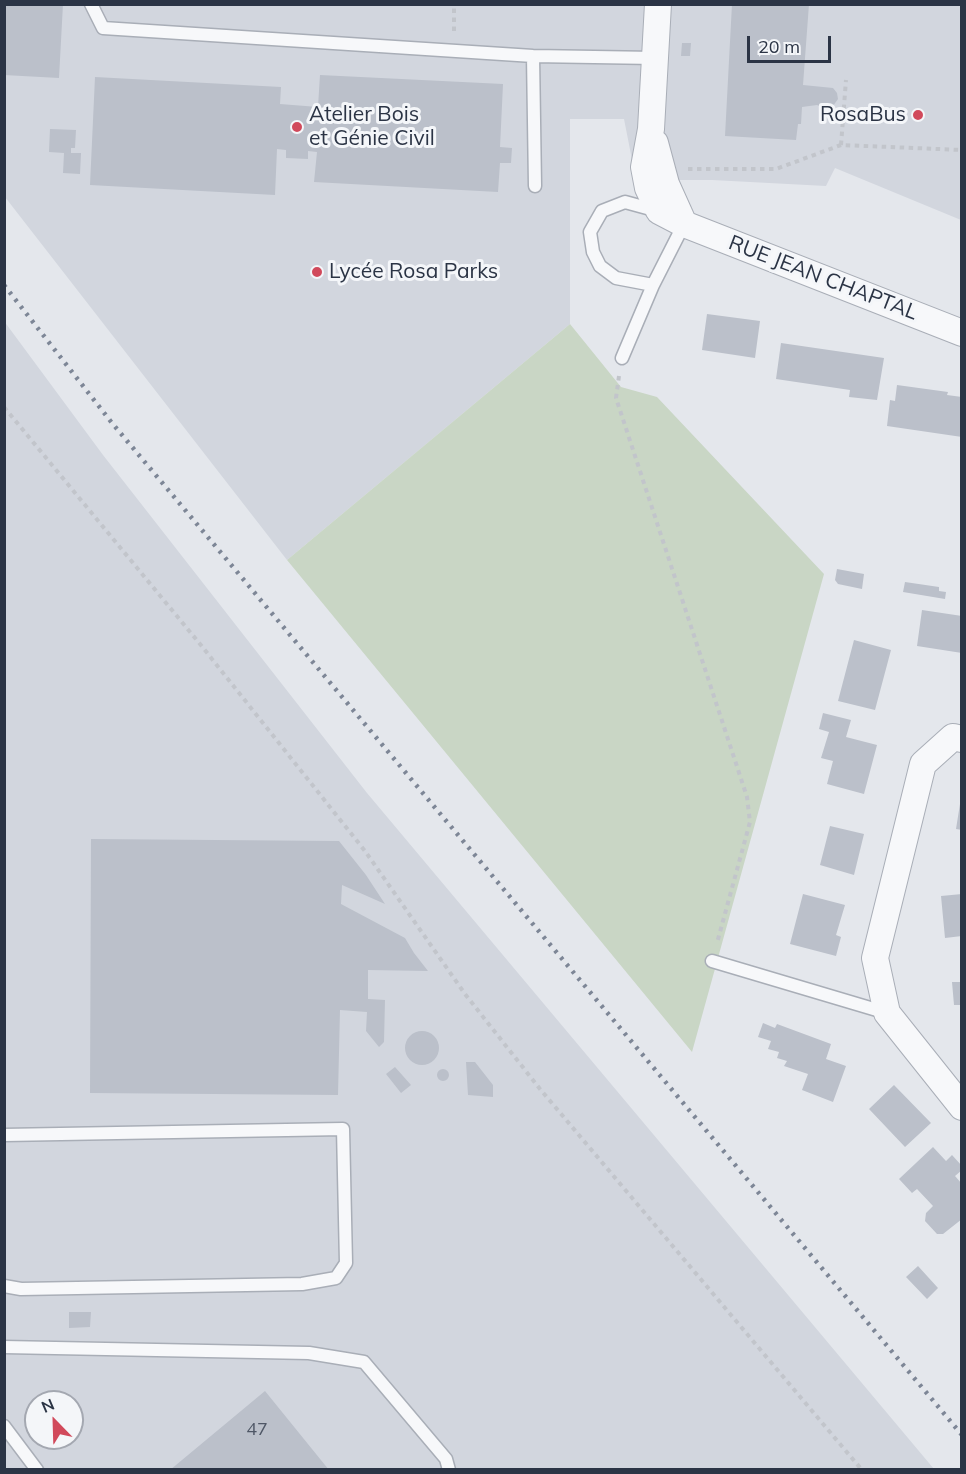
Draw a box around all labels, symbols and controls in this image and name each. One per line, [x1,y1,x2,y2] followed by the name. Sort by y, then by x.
[750,24,834,62] scale bar
[758,35,800,58] text: 20 m
[309,102,435,152] place label: Atelier Bois et Génie Civil
[820,102,906,128] place label: RosaBus
[911,108,925,122] marker: RosaBus
[290,120,304,134] marker: Atelier Bois et Génie Civil
[725,230,921,326] street label: RUE JEAN CHAPTAL
[329,259,498,285] place label: Lycée Rosa Parks
[310,265,324,279] marker: Lycée Rosa Parks
[24,1390,84,1450] north arrow
[38,1394,57,1417] text: N
[246,1419,268,1441] house number: 47

